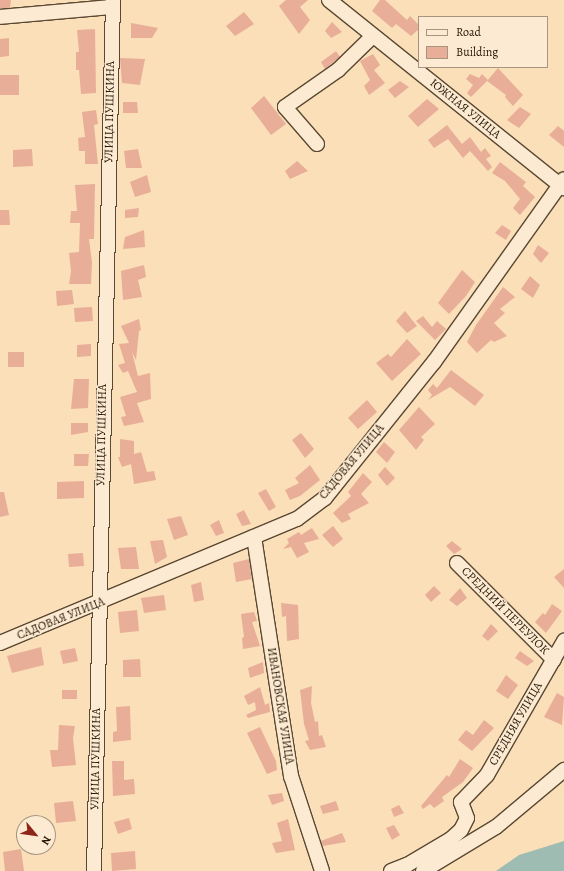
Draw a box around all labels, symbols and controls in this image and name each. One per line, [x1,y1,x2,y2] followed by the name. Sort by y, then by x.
[418,16,548,68] legend
[456,24,481,40] text: Road
[456,44,498,60] text: Building
[102,61,118,163] street label: УЛИЦА ПУШКИНА
[427,76,503,142] street label: ЮЖНАЯ УЛИЦА
[94,384,110,486] street label: УЛИЦА ПУШКИНА
[316,422,388,502] street label: САДОВАЯ УЛИЦА
[458,564,552,658] street label: СРЕДНИЙ ПЕРЕУЛОК
[15,595,107,643] street label: САДОВАЯ УЛИЦА
[264,646,296,766] street label: ИВАНОВСКАЯ УЛИЦА
[486,680,546,768] street label: СРЕДНЯЯ УЛИЦА
[88,708,104,810] street label: УЛИЦА ПУШКИНА
[16,815,56,855] north arrow
[38,833,55,848] text: N

